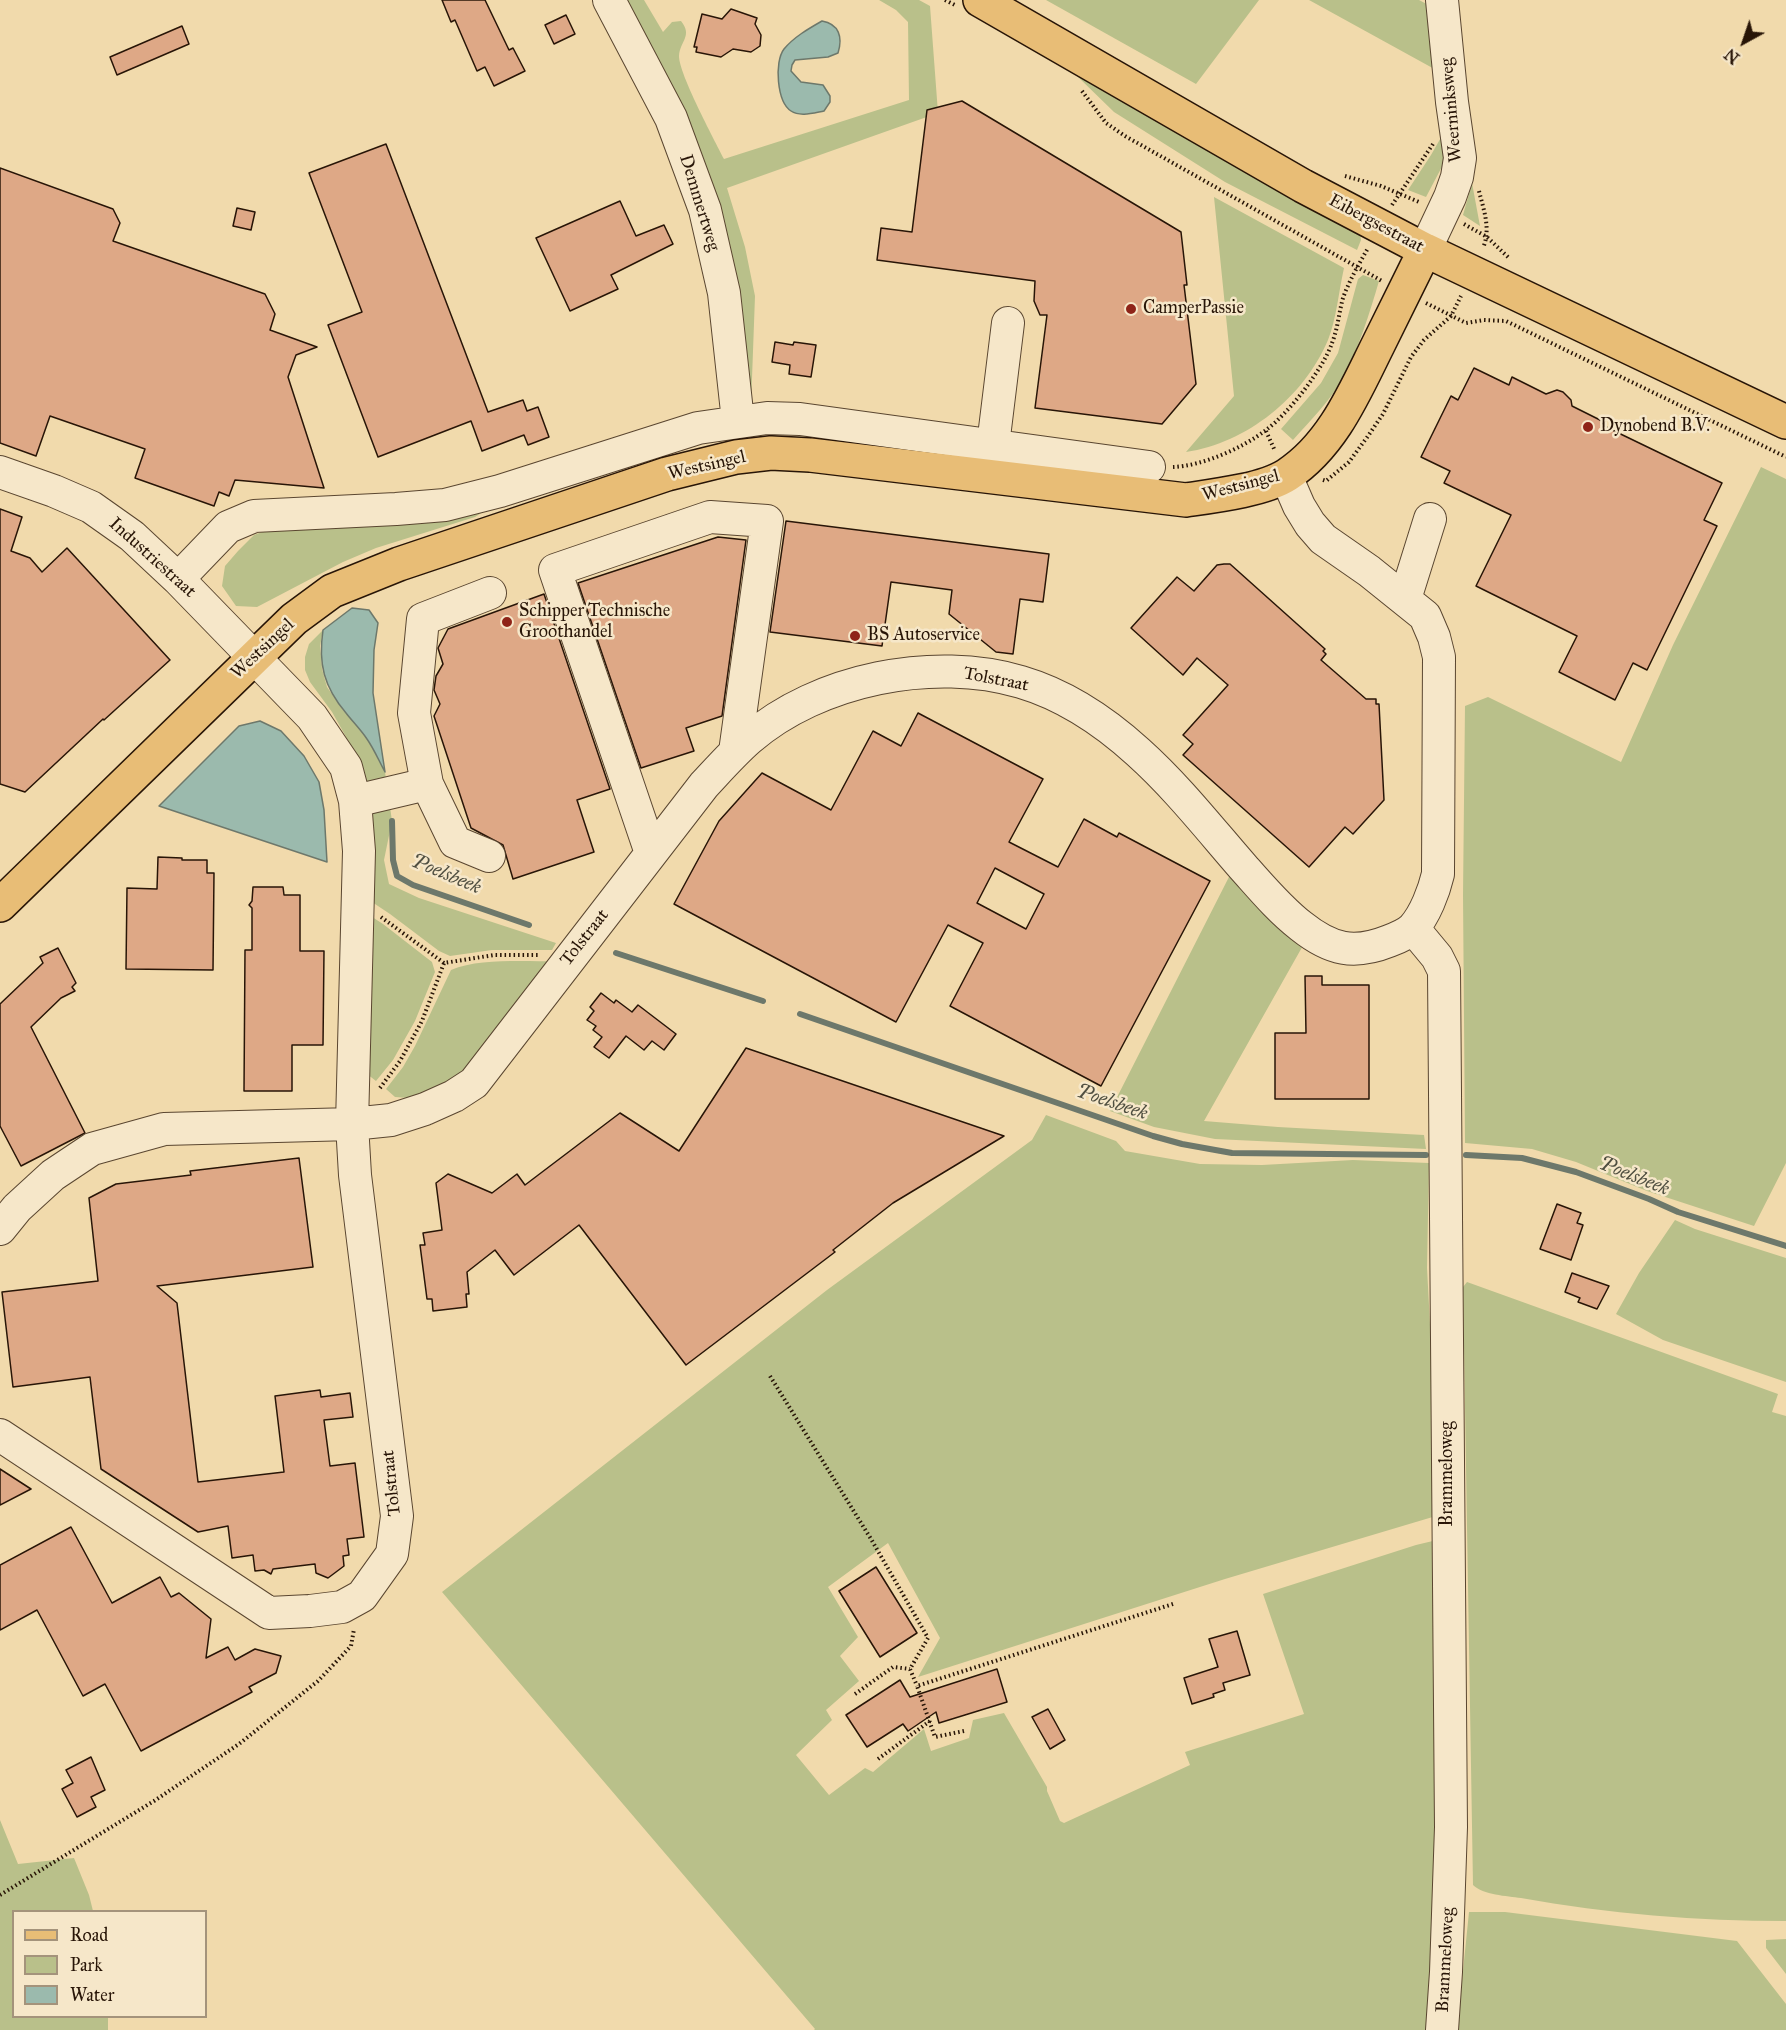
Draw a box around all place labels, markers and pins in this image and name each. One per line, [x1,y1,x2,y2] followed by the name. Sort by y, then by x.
[1143,298,1244,320] place label: CamperPassie
[1124,302,1138,316] marker: CamperPassie
[1600,416,1710,438] place label: Dynobend B.V.
[1581,420,1595,434] marker: Dynobend B.V.
[519,601,670,644] place label: Schipper Technische Groothandel
[500,615,514,629] marker: Schipper Technische Groothandel
[867,625,980,647] place label: BS Autoservice
[848,629,862,643] marker: BS Autoservice

